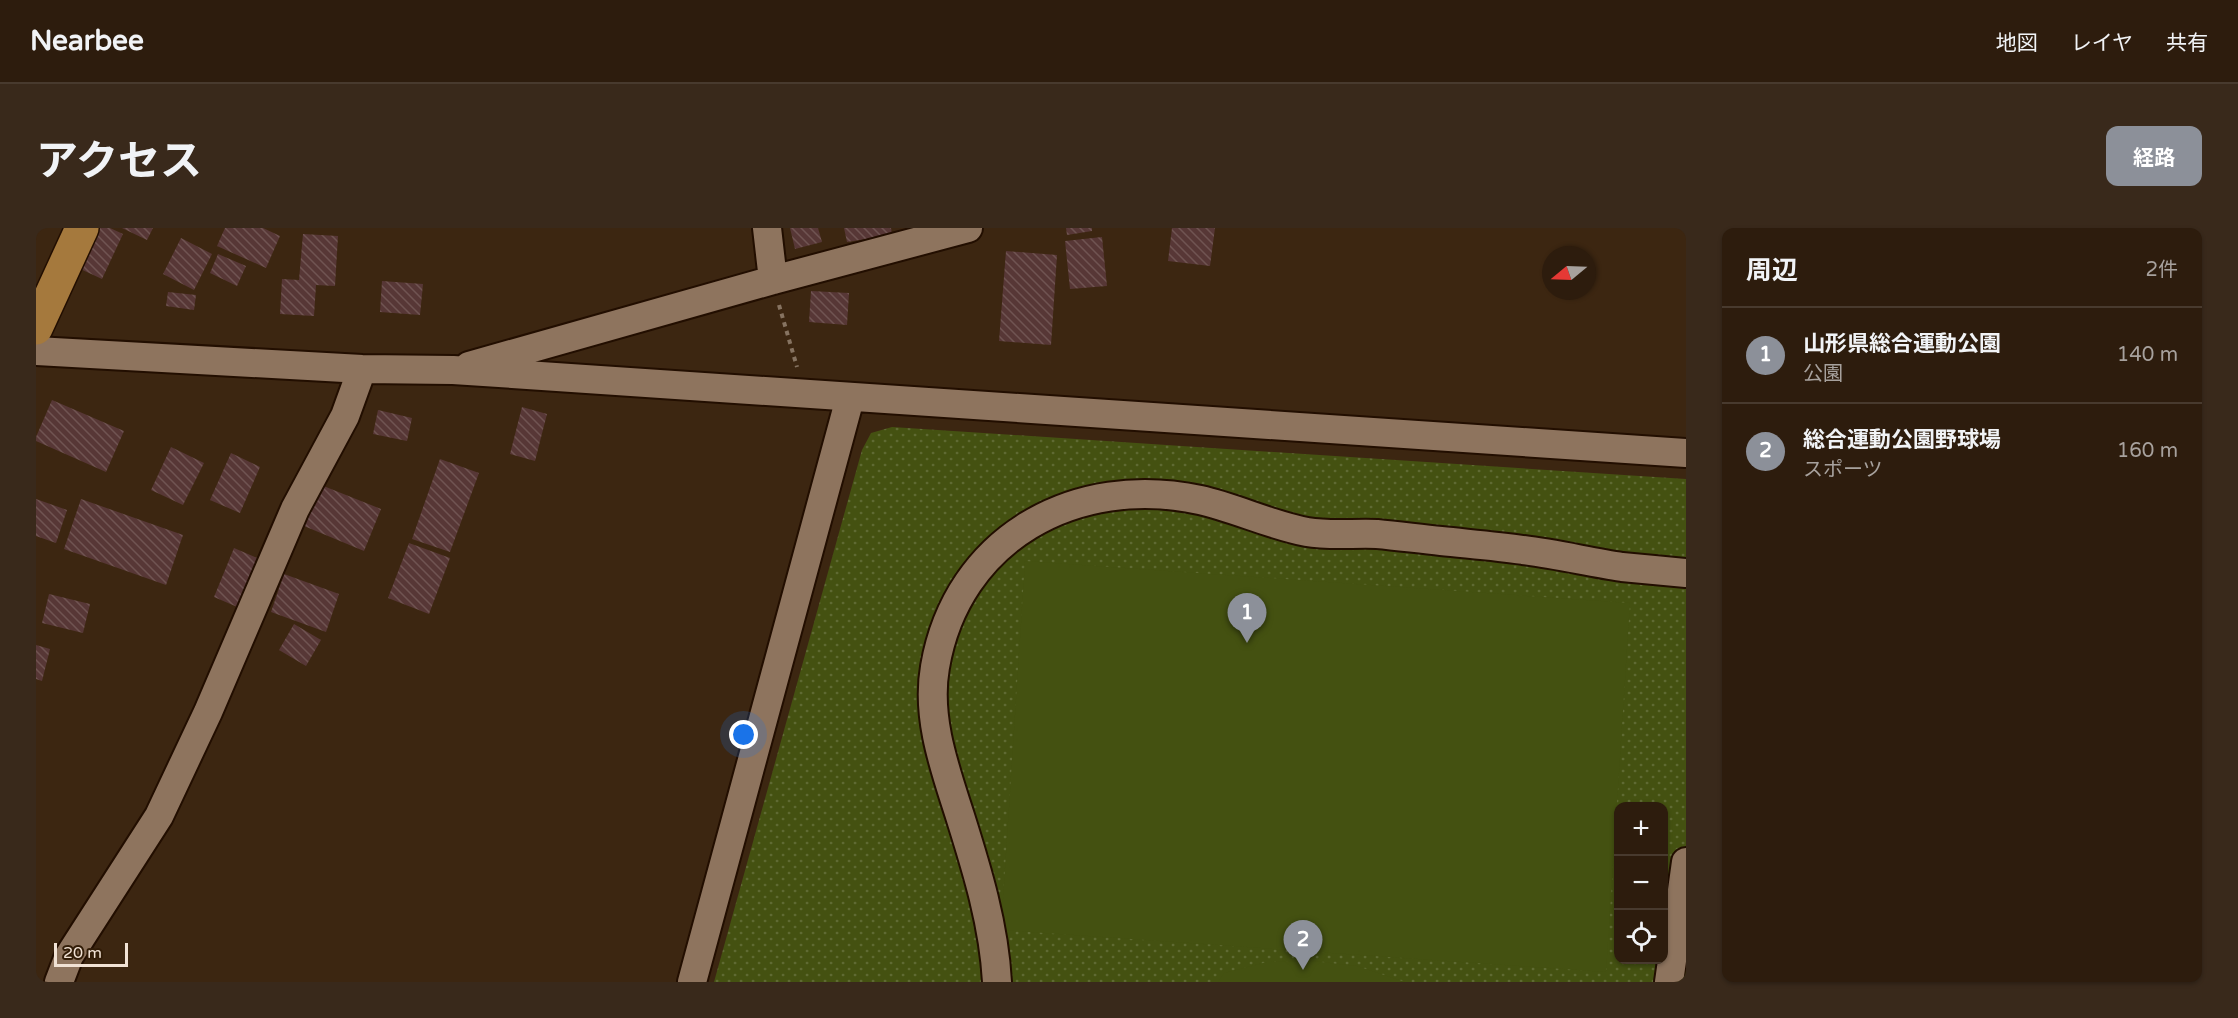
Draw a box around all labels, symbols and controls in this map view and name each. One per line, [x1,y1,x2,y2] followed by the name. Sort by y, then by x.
[30,24,144,58] text: Nearbee
[1996,31,2038,56] text: 地図
[2071,31,2133,56] text: レイヤ
[2166,31,2208,56] text: 共有
[2106,126,2202,186] button: 経路
[36,136,202,187] text: アクセス
[1542,246,1596,300] north arrow
[1746,255,1798,286] text: 周辺
[2145,258,2178,282] text: 2件
[1803,331,2001,357] text: 山形県総合運動公園
[1759,343,1772,367] text: 1
[2117,343,2178,367] text: 140 m
[1803,362,1843,386] text: 公園
[1803,427,2001,453] text: 総合運動公園野球場
[1759,439,1772,463] text: 2
[2117,439,2178,463] text: 160 m
[1803,458,1883,482] text: スポーツ
[1228,594,1266,643] pin: 1
[729,720,758,749] your location
[1614,802,1668,964] map controls
[1614,802,1668,856] button: +
[1614,856,1668,910] button: −
[1614,910,1668,964] button: locate
[1284,920,1322,970] pin: 2
[54,940,128,968] scale bar
[63,943,102,963] text: 20 m

